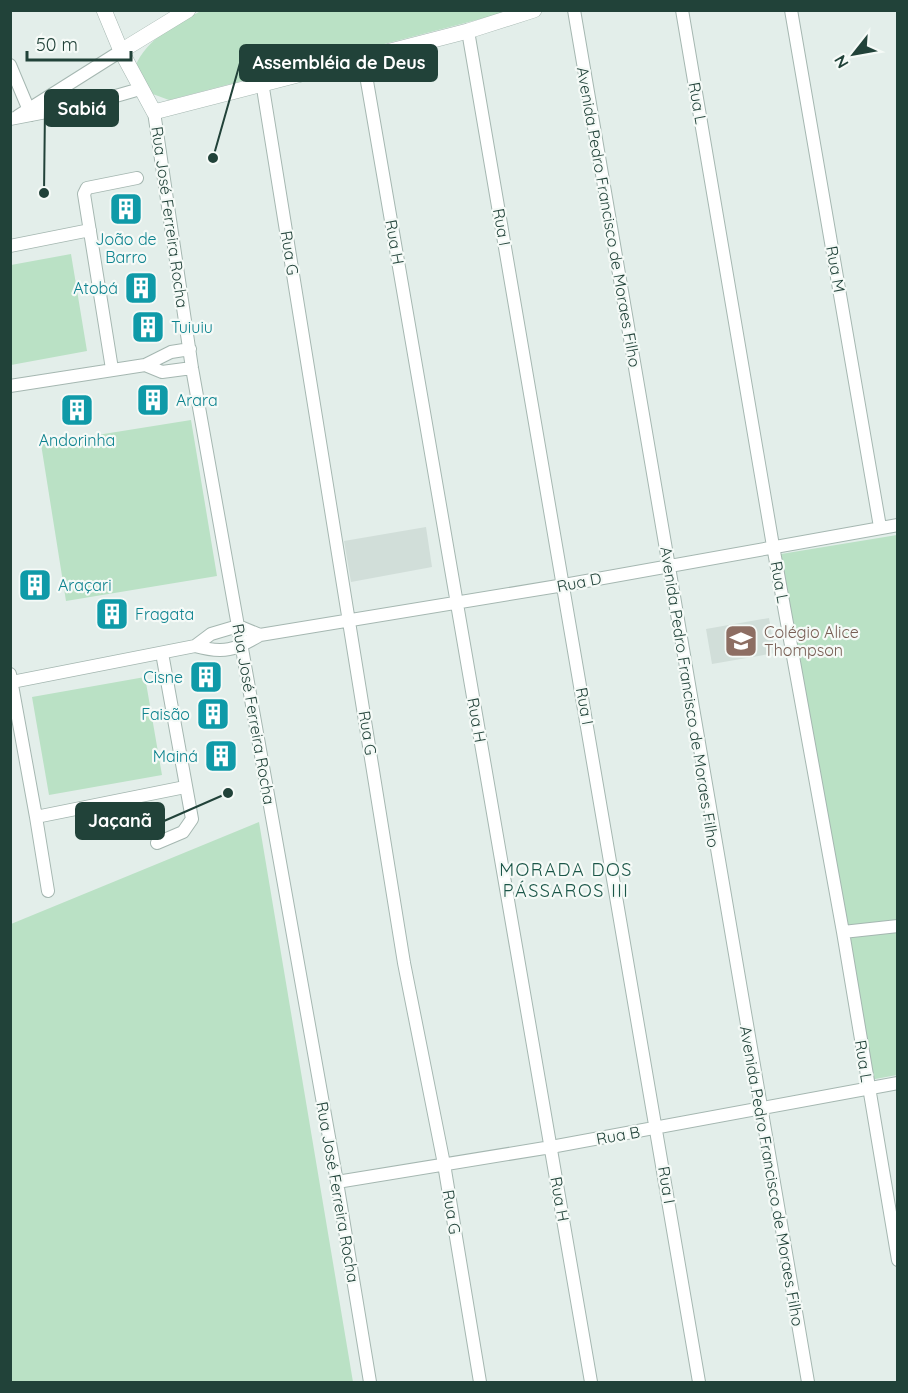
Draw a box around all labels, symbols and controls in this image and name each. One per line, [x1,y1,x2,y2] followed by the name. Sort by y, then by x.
[27,24,130,62] scale bar
[824,24,884,84] north arrow
[36,33,78,56] text: 50 m
[240,45,437,81] callout: Assembléia de Deus
[252,51,426,74] text: Assembléia de Deus
[830,52,853,72] text: N
[573,65,645,369] street label: Avenida Pedro Francisco de Moraes Filho
[684,80,712,126] street label: Rua L
[45,90,118,126] callout: Sabiá
[58,97,106,120] text: Sabiá
[147,125,193,309] street label: Rua José Ferreira Rocha
[108,191,144,227] building icon: João de Barro
[489,207,515,247] street label: Rua I
[381,218,409,266] street label: Rua H
[95,229,157,267] place label: João de Barro
[277,229,303,277] street label: Rua G
[822,244,850,294] street label: Rua M
[123,270,159,306] building icon: Atobá
[73,278,118,298] place label: Atobá
[130,309,166,345] building icon: Tuiuiu
[171,317,213,337] place label: Tuiuiu
[135,382,171,418] building icon: Arara
[176,390,218,410] place label: Arara
[59,392,95,428] building icon: Andorinha
[39,430,115,450] place label: Andorinha
[656,545,724,849] street label: Avenida Pedro Francisco de Moraes Filho
[766,559,794,605] street label: Rua L
[17,567,53,603] building icon: Araçari
[555,568,603,596] street label: Rua D
[58,575,112,595] place label: Araçari
[94,596,130,632] building icon: Fragata
[135,604,194,624] place label: Fragata
[228,622,280,806] street label: Rua José Ferreira Rocha
[764,622,859,660] place label: Colégio Alice Thompson
[723,623,759,659] school or university icon: Colégio Alice Thompson
[188,659,224,695] building icon: Cisne
[143,667,183,687] place label: Cisne
[572,686,598,726] street label: Rua I
[195,696,231,732] building icon: Faisão
[463,696,491,744] street label: Rua H
[141,704,190,724] place label: Faisão
[355,709,381,757] street label: Rua G
[203,738,239,774] building icon: Mainá
[153,746,198,766] place label: Mainá
[76,803,164,839] callout: Jaçanã
[88,809,152,832] text: Jaçanã
[499,858,633,902] district label: MORADA DOS PÁSSAROS III
[736,1024,808,1328] street label: Avenida Pedro Francisco de Moraes Filho
[851,1039,877,1084] street label: Rua L
[312,1100,364,1284] street label: Rua José Ferreira Rocha
[595,1121,641,1149] street label: Rua B
[654,1165,680,1205] street label: Rua I
[546,1175,574,1223] street label: Rua H
[439,1188,465,1236] street label: Rua G

